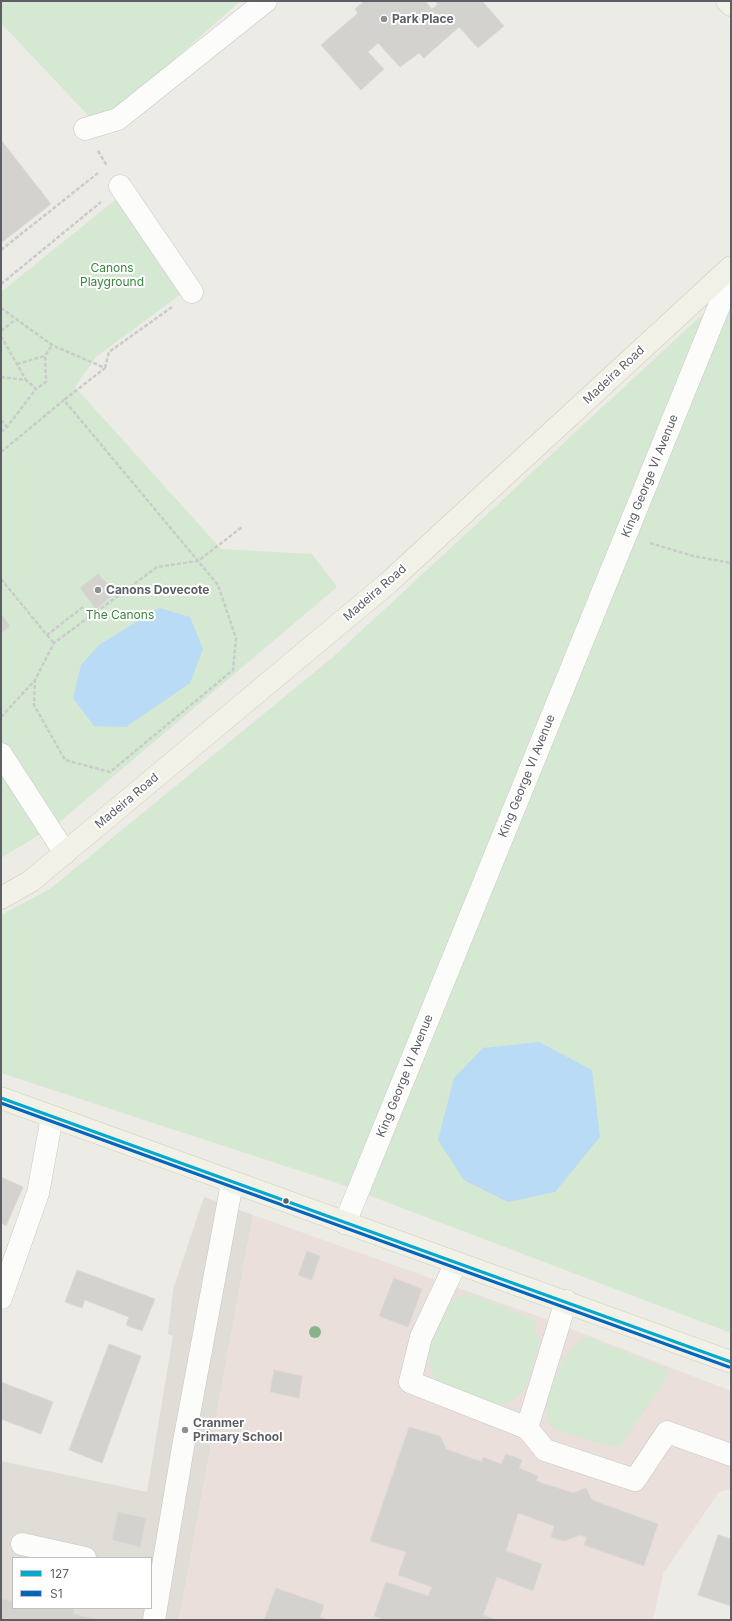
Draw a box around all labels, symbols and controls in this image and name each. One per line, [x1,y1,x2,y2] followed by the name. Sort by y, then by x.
[392,12,454,26] place label: Park Place
[379,14,389,24] marker: Park Place
[80,261,144,289] park label: Canons Playground
[580,343,648,407] street label: Madeira Road
[619,412,681,540] street label: King George VI Avenue
[341,562,409,624] street label: Madeira Road
[106,583,209,597] place label: Canons Dovecote
[93,585,103,595] marker: Canons Dovecote
[86,608,154,622] park label: The Canons
[496,712,558,840] street label: King George VI Avenue
[92,770,162,832] street label: Madeira Road
[374,1012,436,1140] street label: King George VI Avenue
[281,1196,291,1206] unlabelled marker
[193,1416,282,1444] place label: Cranmer Primary School
[180,1425,190,1435] marker: Cranmer Primary School
[12,1557,152,1609] legend
[50,1566,69,1581] text: 127
[50,1586,63,1601] text: S1

